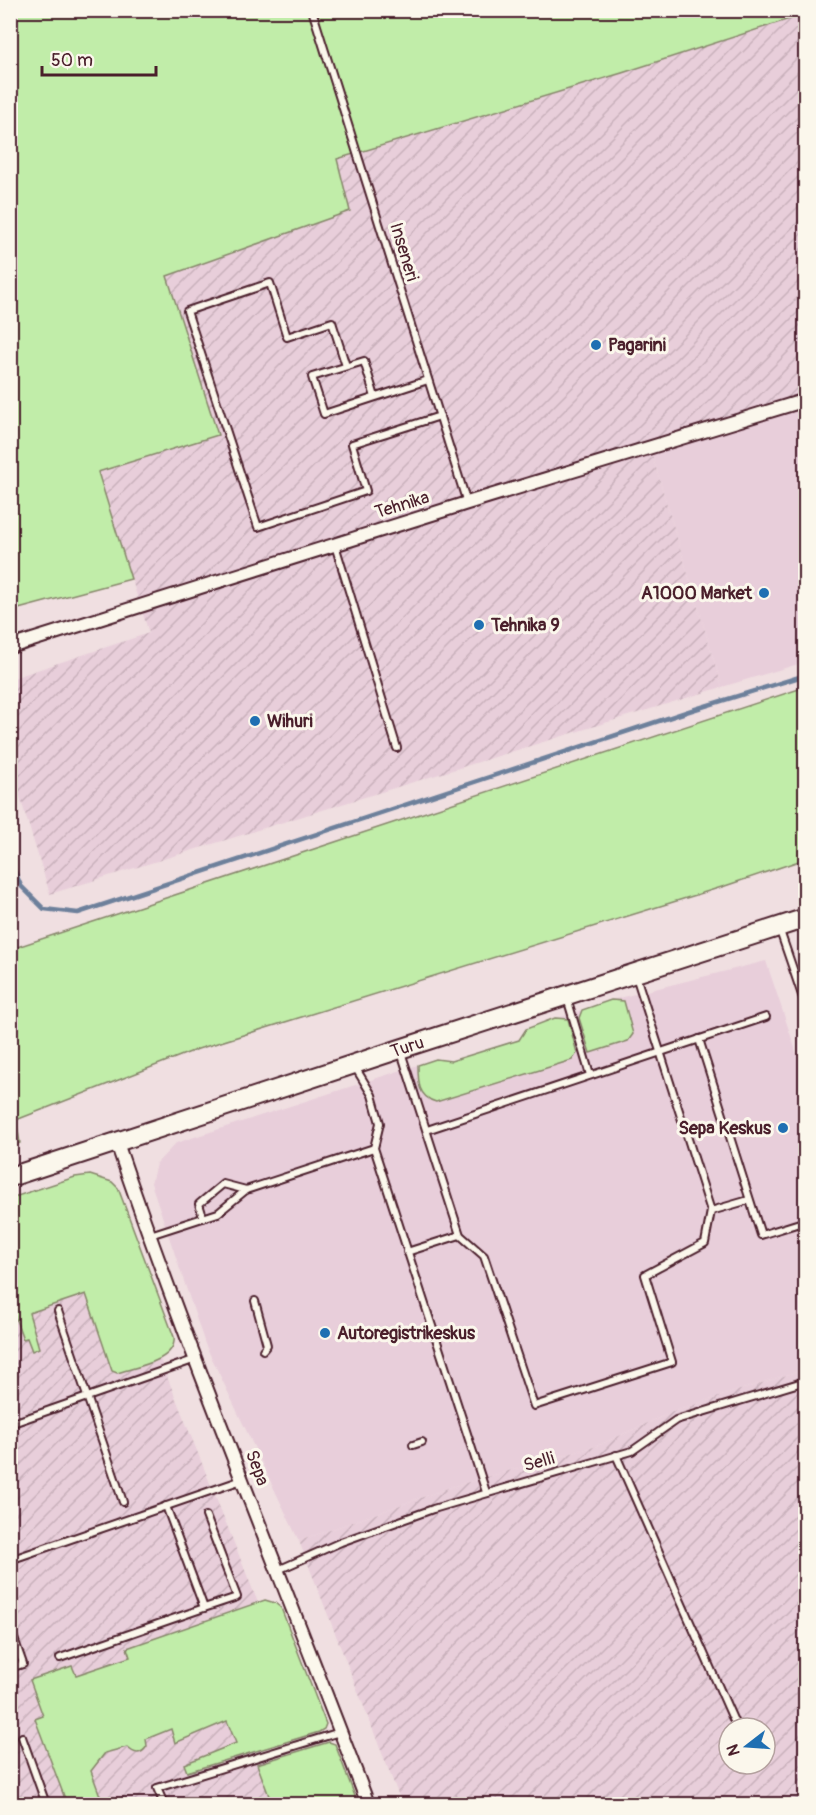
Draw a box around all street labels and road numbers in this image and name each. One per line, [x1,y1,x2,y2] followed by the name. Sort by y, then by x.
[384,220,424,284] street label: Inseneri
[372,486,432,524] street label: Tehnika
[387,1031,427,1063] street label: Turu
[240,1447,274,1489] street label: Sepa
[521,1447,557,1477] street label: Selli

